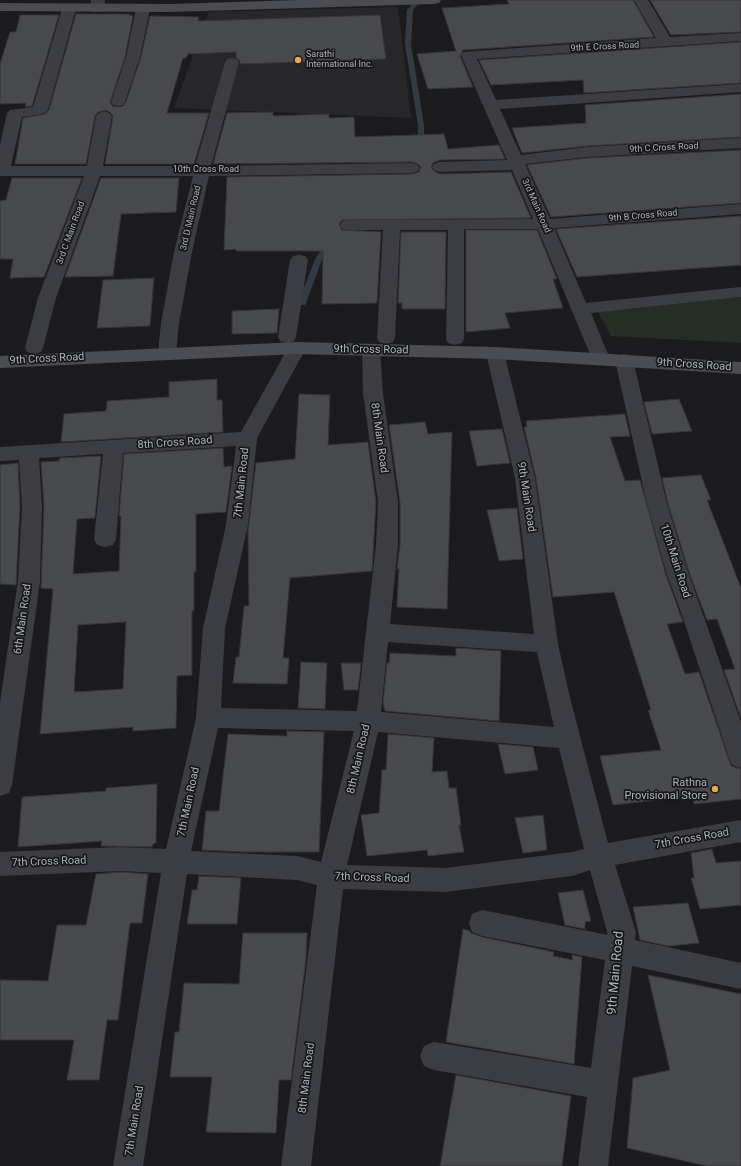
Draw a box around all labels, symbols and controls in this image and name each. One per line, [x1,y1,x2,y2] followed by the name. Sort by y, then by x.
[570,40,640,54] street label: 9th E Cross Road
[306,50,373,71] place label: Sarathi International Inc.
[293,55,303,65] marker: Sarathi International Inc.
[629,141,699,155] street label: 9th C Cross Road
[173,165,239,175] street label: 10th Cross Road
[519,177,553,235] street label: 3rd Main Road
[178,185,204,251] street label: 3rd D Main Road
[55,200,87,266] street label: 3rd C Main Road
[608,208,678,224] street label: 9th B Cross Road
[333,343,409,357] street label: 9th Cross Road
[9,350,85,368] street label: 9th Cross Road
[656,356,732,374] street label: 9th Cross Road
[368,402,390,474] street label: 8th Main Road
[137,434,213,452] street label: 8th Cross Road
[232,447,252,519] street label: 7th Main Road
[514,461,538,533] street label: 9th Main Road
[657,522,693,600] street label: 10th Main Road
[12,583,34,655] street label: 6th Main Road
[345,723,373,795] street label: 8th Main Road
[175,766,203,838] street label: 7th Main Road
[624,776,707,802] place label: Rathna Provisional Store
[710,784,720,794] marker: Rathna Provisional Store
[654,826,730,852] street label: 7th Cross Road
[11,854,87,870] street label: 7th Cross Road
[334,870,410,886] street label: 7th Cross Road
[605,931,627,1015] street label: 9th Main Road
[296,1042,318,1114] street label: 8th Main Road
[123,1085,147,1157] street label: 7th Main Road

